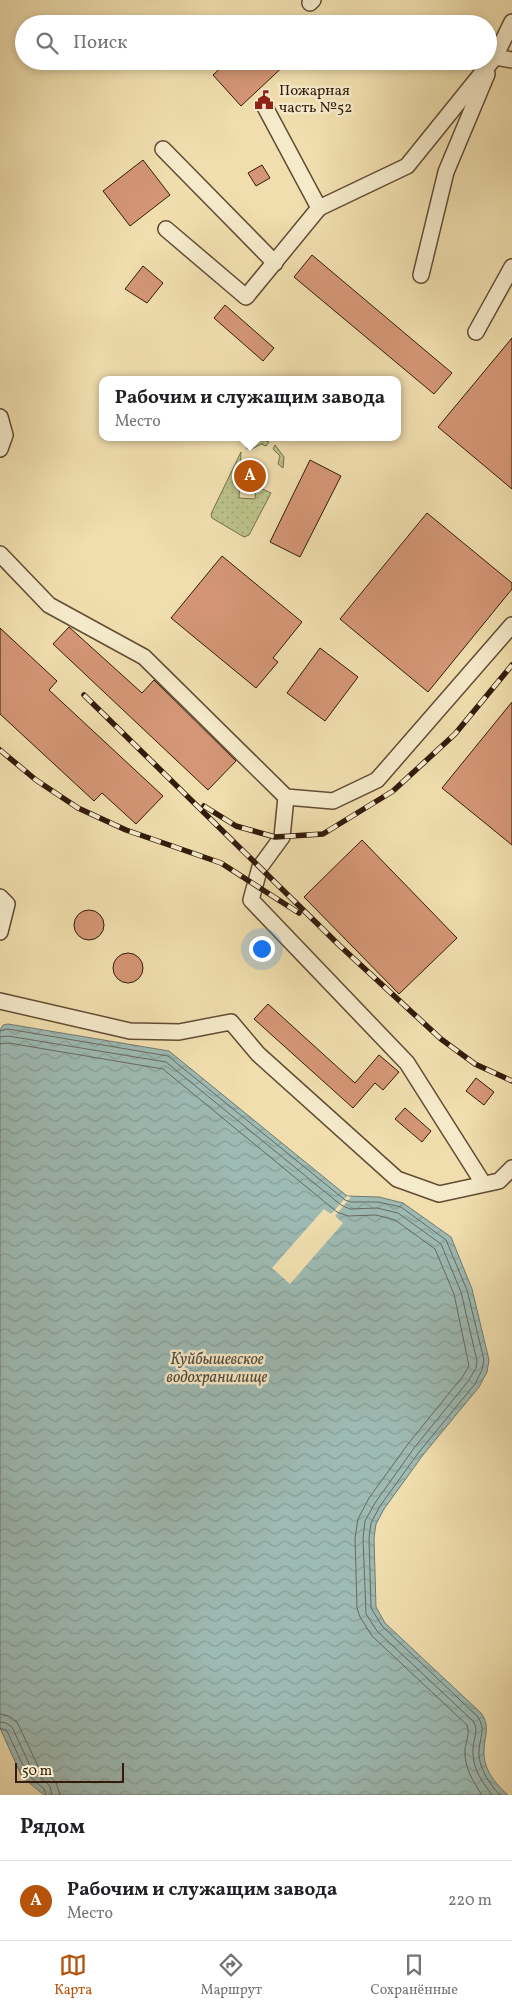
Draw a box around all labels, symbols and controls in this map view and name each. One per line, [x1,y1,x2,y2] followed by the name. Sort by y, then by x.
[15,15,497,70] search box
[33,29,61,57] icon: search
[73,30,127,56] text: Поиск
[279,81,352,119] place label: Пожарная часть №52
[253,89,275,111] public building icon: Пожарная часть №52
[99,376,401,441] popup
[115,385,385,411] text: Рабочим и служащим завода
[115,411,161,433] text: Место
[234,457,266,495] pin: A
[249,936,275,962] your location
[167,1349,268,1389] water label: Куйбышевское водохранилище
[15,1760,124,1783] scale bar
[22,1762,52,1781] text: 50 m
[20,1813,85,1842] text: Рядом
[67,1877,337,1903] text: Рабочим и служащим завода
[30,1890,42,1912] text: A
[448,1890,492,1912] text: 220 m
[67,1903,113,1925] text: Место
[54,1951,92,2000] tab: Карта
[200,1951,262,2000] tab: Маршрут
[370,1951,458,2000] tab: Сохранённые

